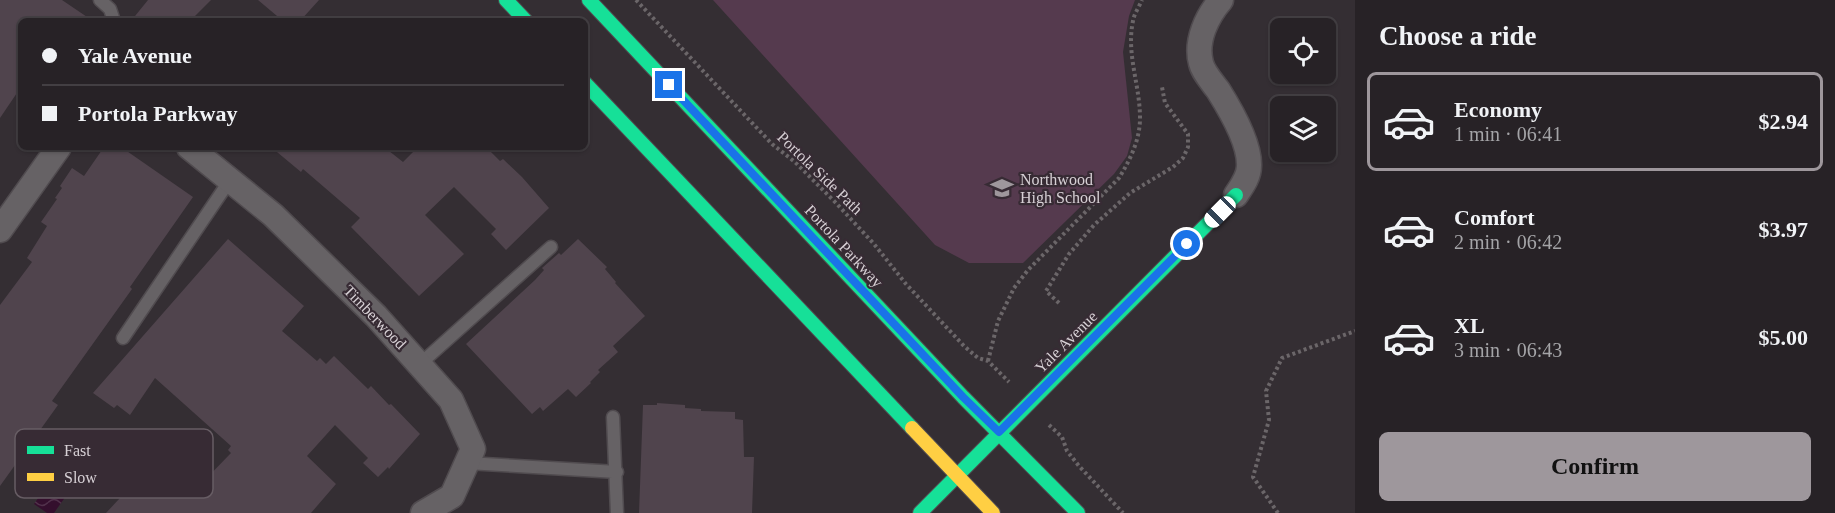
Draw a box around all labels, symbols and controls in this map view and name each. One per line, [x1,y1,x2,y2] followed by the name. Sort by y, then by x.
[1270,18,1336,162] map controls
[1270,18,1336,84] button: locate
[1379,21,1537,51] text: Choose a ride
[78,43,192,68] text: Yale Avenue
[655,71,682,98] route end
[1382,95,1436,149] icon: car
[1270,96,1336,162] button: layers
[1454,97,1542,122] text: Economy
[78,101,237,126] text: Portola Parkway
[1759,109,1808,134] text: $2.94
[1454,123,1562,145] text: 1 min · 06:41
[774,128,866,218] street label: Portola Side Path
[1020,171,1101,207] place label: Northwood High School
[989,175,1015,201] school or university icon: Northwood High School
[1201,193,1239,231] car
[801,201,886,291] street label: Portola Parkway
[1382,203,1436,257] icon: car
[1454,205,1535,230] text: Comfort
[1759,217,1808,242] text: $3.97
[1173,230,1200,257] route start
[1454,231,1562,253] text: 2 min · 06:42
[340,282,410,352] street label: Timberwood
[1032,308,1100,376] street label: Yale Avenue
[1382,311,1436,365] icon: car
[1454,313,1485,338] text: XL
[1759,325,1808,350] text: $5.00
[1454,339,1562,361] text: 3 min · 06:43
[15,429,213,498] legend
[1379,432,1811,501] button: Confirm
[64,442,91,459] text: Fast
[64,469,97,486] text: Slow

